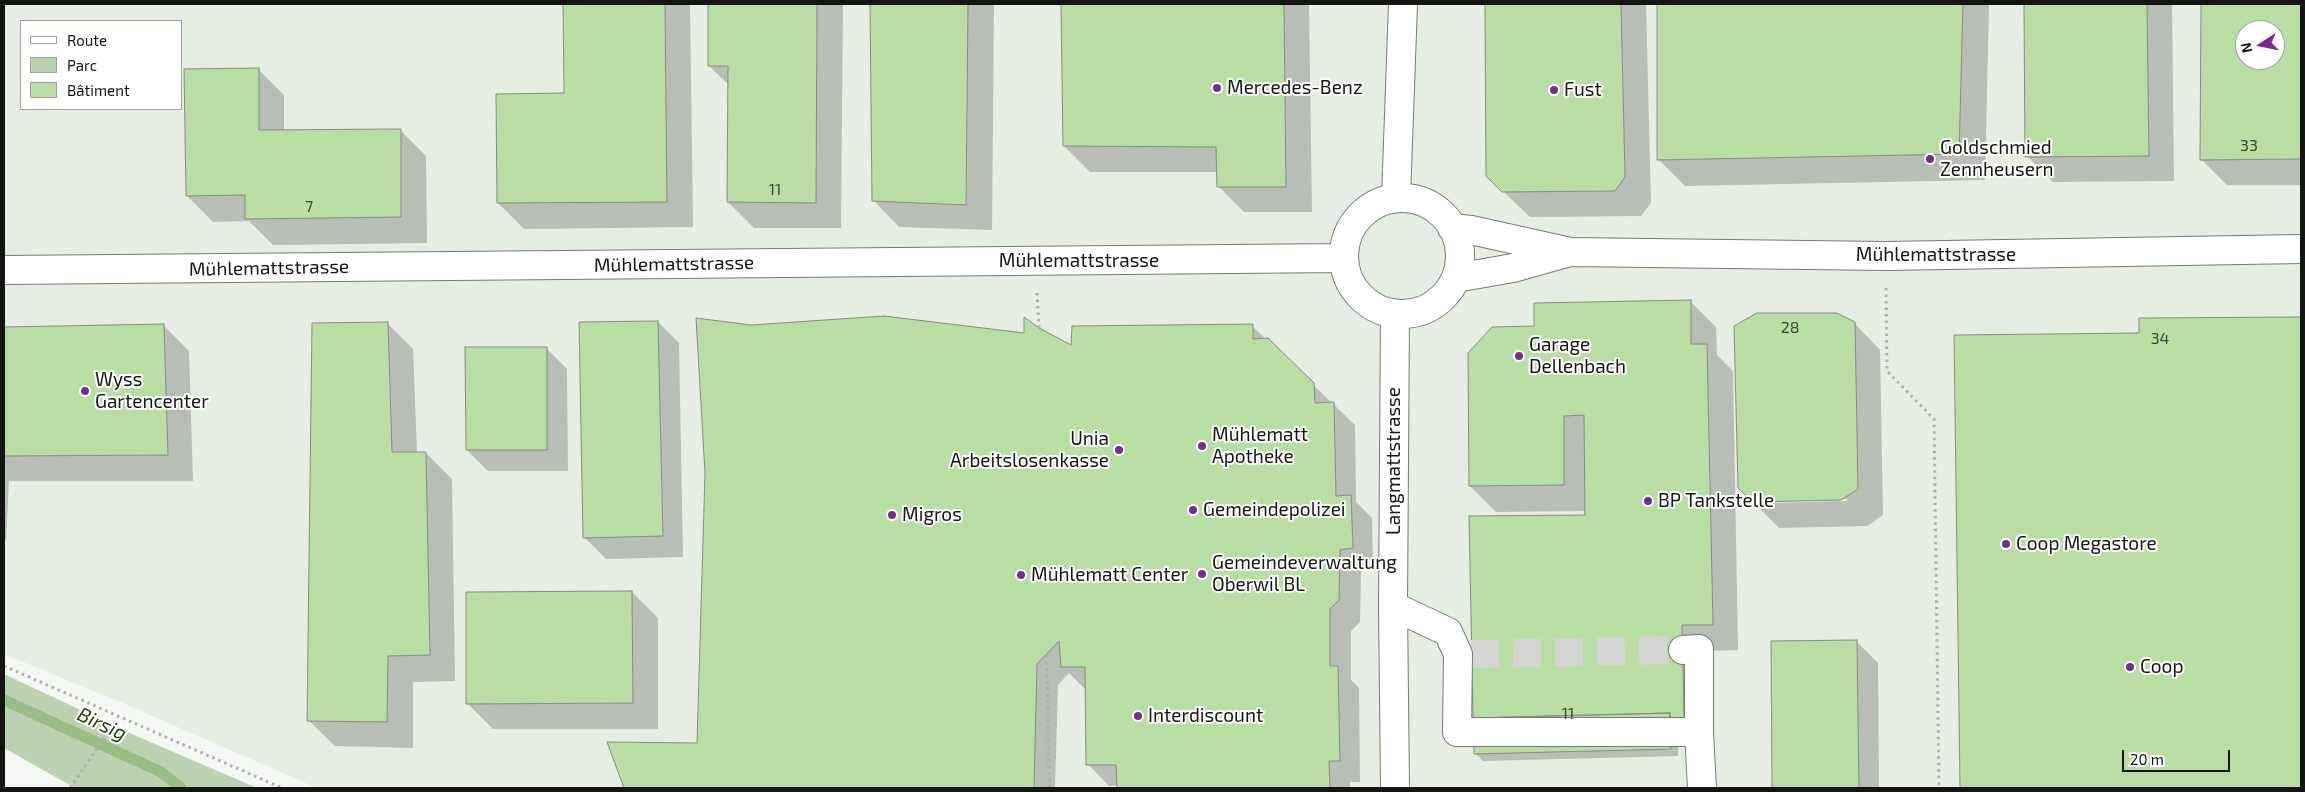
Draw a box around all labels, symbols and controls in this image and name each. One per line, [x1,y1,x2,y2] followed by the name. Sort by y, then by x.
[20,20,182,110] legend
[2235,20,2285,70] north arrow
[67,31,107,49] text: Route
[2236,41,2255,54] text: N
[67,56,97,74] text: Parc
[1227,77,1363,99] place label: Mercedes-Benz
[1564,79,1602,101] place label: Fust
[67,81,130,99] text: Bâtiment
[1211,82,1223,94] marker: Mercedes-Benz
[1548,84,1560,96] marker: Fust
[2240,136,2258,156] house number: 33
[1940,137,2054,181] place label: Goldschmied Zennheusern
[1924,153,1936,165] marker: Goldschmied Zennheusern
[769,180,781,200] house number: 11
[305,197,313,217] house number: 7
[1856,244,2016,266] street label: Mühlemattstrasse
[999,250,1159,272] street label: Mühlemattstrasse
[594,251,754,277] street label: Mühlemattstrasse
[189,255,349,281] street label: Mühlemattstrasse
[1781,318,1799,338] house number: 28
[2151,329,2169,349] house number: 34
[1529,334,1626,378] place label: Garage Dellenbach
[1513,350,1525,362] marker: Garage Dellenbach
[95,369,209,413] place label: Wyss Gartencenter
[79,385,91,397] marker: Wyss Gartencenter
[1383,387,1405,535] street label: Langmattstrasse
[1212,424,1308,468] place label: Mühlematt Apotheke
[950,428,1109,472] place label: Unia Arbeitslosenkasse
[1196,440,1208,452] marker: Mühlematt Apotheke
[1113,444,1125,456] marker: Unia Arbeitslosenkasse
[1658,490,1774,512] place label: BP Tankstelle
[1642,495,1654,507] marker: BP Tankstelle
[1203,499,1346,521] place label: Gemeindepolizei
[902,504,962,526] place label: Migros
[1187,504,1199,516] marker: Gemeindepolizei
[886,509,898,521] marker: Migros
[2016,533,2157,555] place label: Coop Megastore
[2000,538,2012,550] marker: Coop Megastore
[1212,552,1397,596] place label: Gemeindeverwaltung Oberwil BL
[1031,564,1188,586] place label: Mühlematt Center
[1196,568,1208,580] marker: Gemeindeverwaltung Oberwil BL
[1015,569,1027,581] marker: Mühlematt Center
[2140,656,2183,678] place label: Coop
[2124,661,2136,673] marker: Coop
[73,702,131,746] water label: Birsig
[1562,704,1574,724] house number: 11
[1148,705,1263,727] place label: Interdiscount
[1132,710,1144,722] marker: Interdiscount
[2125,740,2232,772] scale bar
[2130,750,2164,768] text: 20 m

